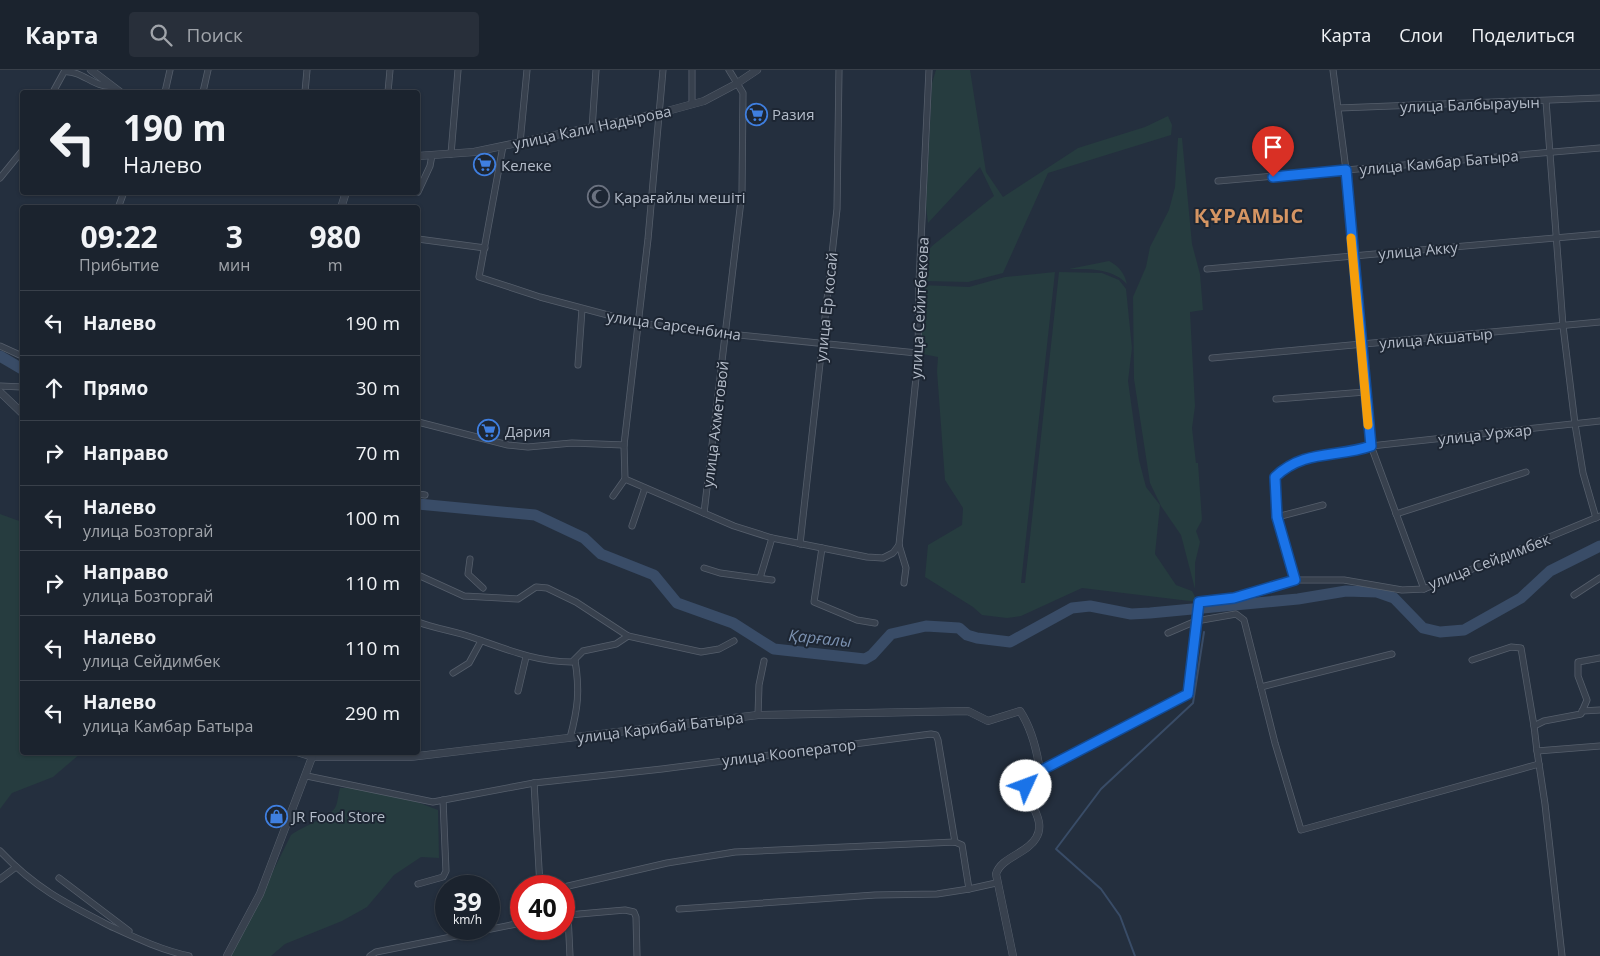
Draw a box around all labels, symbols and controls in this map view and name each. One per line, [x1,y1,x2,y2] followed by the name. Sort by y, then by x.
[129,12,479,57] search box
[25,18,99,51] text: Карта
[147,21,175,49] icon: search
[187,22,243,48] text: Поиск
[1321,23,1371,47] text: Карта
[1399,23,1443,47] text: Слои
[1471,23,1575,47] text: Поделиться
[1400,92,1540,116] street label: улица Балбырауын
[511,100,673,154] street label: улица Кали Надырова
[744,102,768,126] supermarket icon: Разия
[123,104,227,151] text: 190 m
[772,104,814,124] place label: Разия
[40,110,105,175] icon: left
[1252,126,1294,177] pin
[1259,133,1287,161] icon: arrive
[1359,145,1519,179] street label: улица Камбар Батыра
[123,149,202,179] text: Налево
[473,153,497,177] supermarket icon: Келеке
[501,155,552,175] place label: Келеке
[586,185,610,209] mosque icon: Қарағайлы мешіті
[614,187,746,207] place label: Қарағайлы мешіті
[1194,202,1304,229] district label: ҚҰРАМЫС
[81,216,158,257] text: 09:22
[226,216,243,257] text: 3
[309,216,361,257] text: 980
[905,236,933,380] street label: улица Сейитбекова
[1377,237,1459,263] street label: улица Акку
[810,251,842,363] street label: улица Ер косай
[79,254,159,276] text: Прибытие
[218,254,250,276] text: мин
[328,254,343,276] text: m
[605,306,743,344] street label: улица Сарсенбина
[40,309,68,337] icon: left
[83,310,156,336] text: Налево
[345,310,400,336] text: 190 m
[1378,323,1494,353] street label: улица Акшатыр
[697,360,733,488] street label: улица Ахметовой
[40,374,68,402] icon: ahead
[83,375,148,401] text: Прямо
[356,375,400,401] text: 30 m
[477,419,501,443] supermarket icon: Дария
[1437,419,1533,449] street label: улица Уржар
[505,421,551,441] place label: Дария
[40,439,68,467] icon: right
[83,440,169,466] text: Направо
[356,440,400,466] text: 70 m
[83,494,156,520] text: Налево
[40,504,68,532] icon: left
[345,505,400,531] text: 100 m
[83,520,213,542] text: улица Бозторгай
[1425,528,1553,593] street label: улица Сейдимбек
[83,559,169,585] text: Направо
[40,569,68,597] icon: right
[345,570,400,596] text: 110 m
[83,585,213,607] text: улица Бозторгай
[83,624,156,650] text: Налево
[787,624,853,652] water label: Қарғалы
[40,634,68,662] icon: left
[345,635,400,661] text: 110 m
[83,650,221,672] text: улица Сейдимбек
[83,689,156,715] text: Налево
[40,699,68,727] icon: left
[345,700,400,726] text: 290 m
[576,707,744,747] street label: улица Карибай Батыра
[83,715,253,737] text: улица Камбар Батыра
[721,734,857,770] street label: улица Кооператор
[999,759,1051,811] position arrow
[264,804,288,828] shop icon: JR Food Store
[290,806,385,826] place label: JR Food Store
[510,875,575,940] speed limit sign: 40
[453,884,482,918] text: 39
[453,911,482,928] text: km/h

